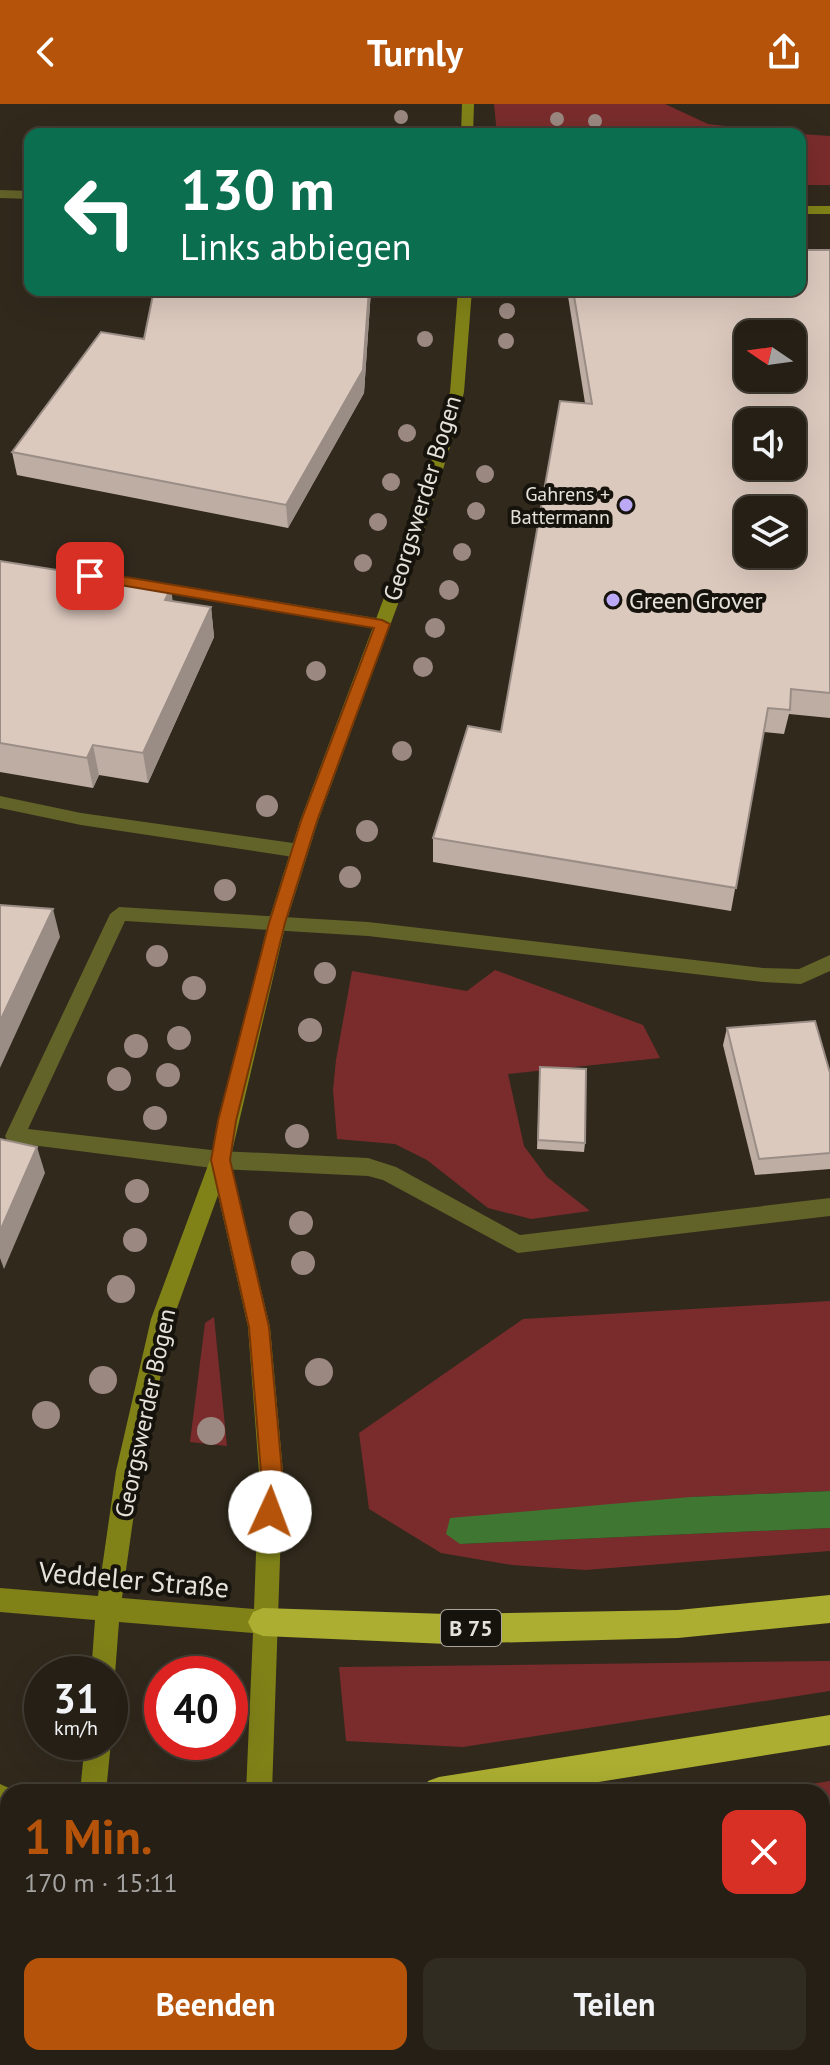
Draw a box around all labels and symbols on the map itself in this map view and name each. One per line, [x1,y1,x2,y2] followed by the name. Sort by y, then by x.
[734,320,806,392] north arrow
[376,392,468,604] street label: Georgswerder Bogen
[510,481,610,530] place label: Gahrens + Battermann
[617,496,635,514] marker: Gahrens + Battermann
[56,542,124,610] pin
[629,585,763,616] place label: Green Grover
[604,591,622,609] marker: Green Grover
[108,1306,182,1520] street label: Georgswerder Bogen
[228,1470,312,1554] position arrow
[36,1552,231,1606] street label: Veddeler Straße
[441,1610,501,1646] road number: B 75
[144,1656,248,1760] speed limit sign: 40

